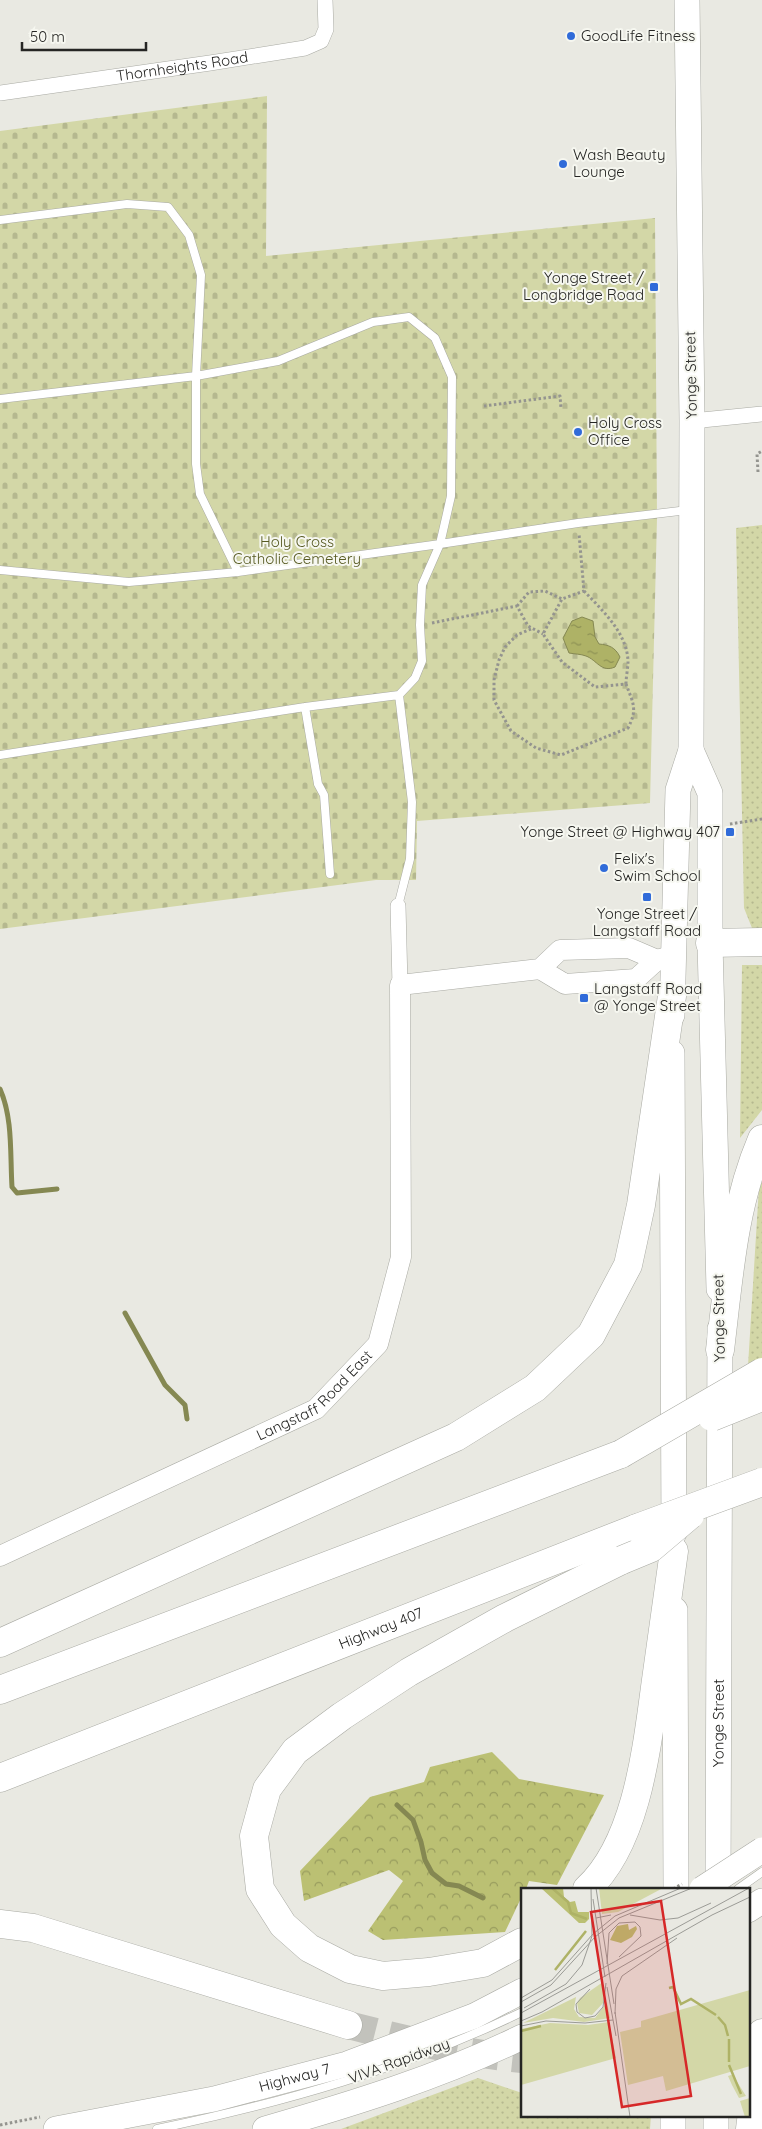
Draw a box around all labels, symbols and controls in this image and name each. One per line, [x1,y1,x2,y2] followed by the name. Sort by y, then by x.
[22,20,146,52] scale bar
[581,26,695,45] place label: GoodLife Fitness
[30,27,65,46] text: 50 m
[565,30,577,42] marker: GoodLife Fitness
[115,47,249,85] street label: Thornheights Road
[573,145,665,181] place label: Wash Beauty Lounge
[557,158,569,170] marker: Wash Beauty Lounge
[523,268,644,304] place label: Yonge Street / Longbridge Road
[648,281,660,293] marker: Yonge Street / Longbridge Road
[680,331,701,419] street label: Yonge Street
[588,413,662,449] place label: Holy Cross Office
[572,426,584,438] marker: Holy Cross Office
[233,532,361,568] park label: Holy Cross Catholic Cemetery
[520,822,720,841] place label: Yonge Street @ Highway 407
[724,826,736,838] marker: Yonge Street @ Highway 407
[614,849,701,885] place label: Felix's Swim School
[598,862,610,874] marker: Felix's Swim School
[641,891,653,903] marker: Yonge Street / Langstaff Road
[593,904,701,940] place label: Yonge Street / Langstaff Road
[594,979,702,1015] place label: Langstaff Road @ Yonge Street
[578,992,590,1004] marker: Langstaff Road @ Yonge Street
[708,1274,729,1362] street label: Yonge Street
[253,1346,376,1444] street label: Langstaff Road East
[336,1603,426,1653] street label: Highway 407
[708,1679,728,1767] street label: Yonge Street
[521,1888,750,2116] inset map
[346,2033,452,2088] street label: VIVA Rapidway
[257,2059,332,2096] street label: Highway 7

